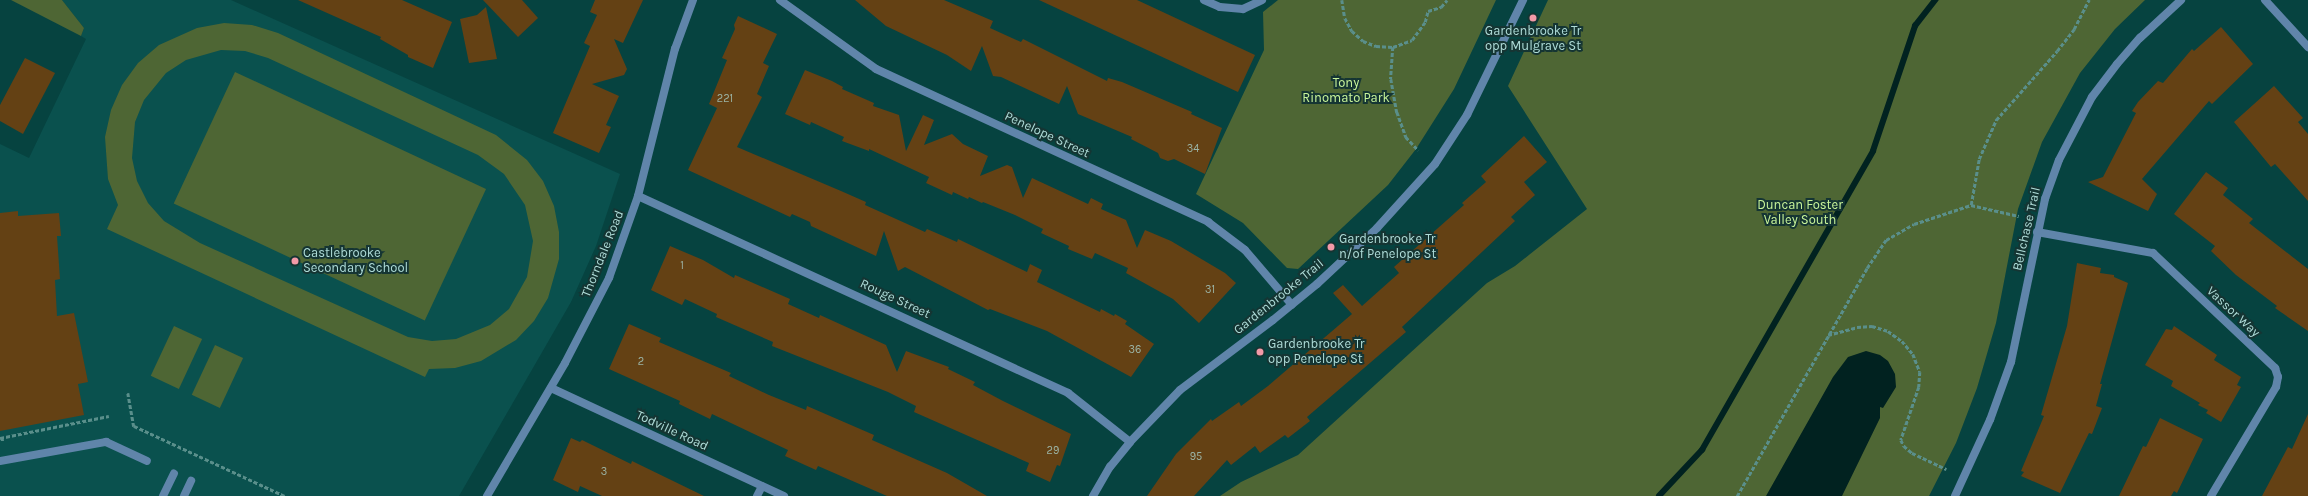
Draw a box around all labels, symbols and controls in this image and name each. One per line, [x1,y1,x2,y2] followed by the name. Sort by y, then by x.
[1528,13,1538,23] marker: Gardenbrooke Tr opp Mulgrave St
[1485,24,1581,55] place label: Gardenbrooke Tr opp Mulgrave St
[1302,76,1390,107] park label: Tony Rinomato Park
[717,92,733,106] house number: 221
[1002,108,1092,162] street label: Penelope Street
[1187,142,1199,156] house number: 34
[2010,186,2044,272] street label: Bellchase Trail
[1757,198,1843,229] park label: Duncan Foster Valley South
[579,208,627,300] street label: Thorndale Road
[1339,232,1436,263] place label: Gardenbrooke Tr n/of Penelope St
[1326,242,1336,252] marker: Gardenbrooke Tr n/of Penelope St
[303,246,408,277] place label: Castlebrooke Secondary School
[290,256,300,266] marker: Castlebrooke Secondary School
[1231,256,1327,338] street label: Gardenbrooke Trail
[680,259,684,273] house number: 1
[857,276,933,322] street label: Rouge Street
[1205,283,1215,297] house number: 31
[2203,283,2263,341] street label: Vassor Way
[1268,337,1364,368] place label: Gardenbrooke Tr opp Penelope St
[1129,343,1141,357] house number: 36
[1255,347,1265,357] marker: Gardenbrooke Tr opp Penelope St
[638,355,644,369] house number: 2
[634,408,710,454] street label: Todville Road
[1047,444,1059,458] house number: 29
[1190,450,1202,464] house number: 95
[601,465,607,479] house number: 3

